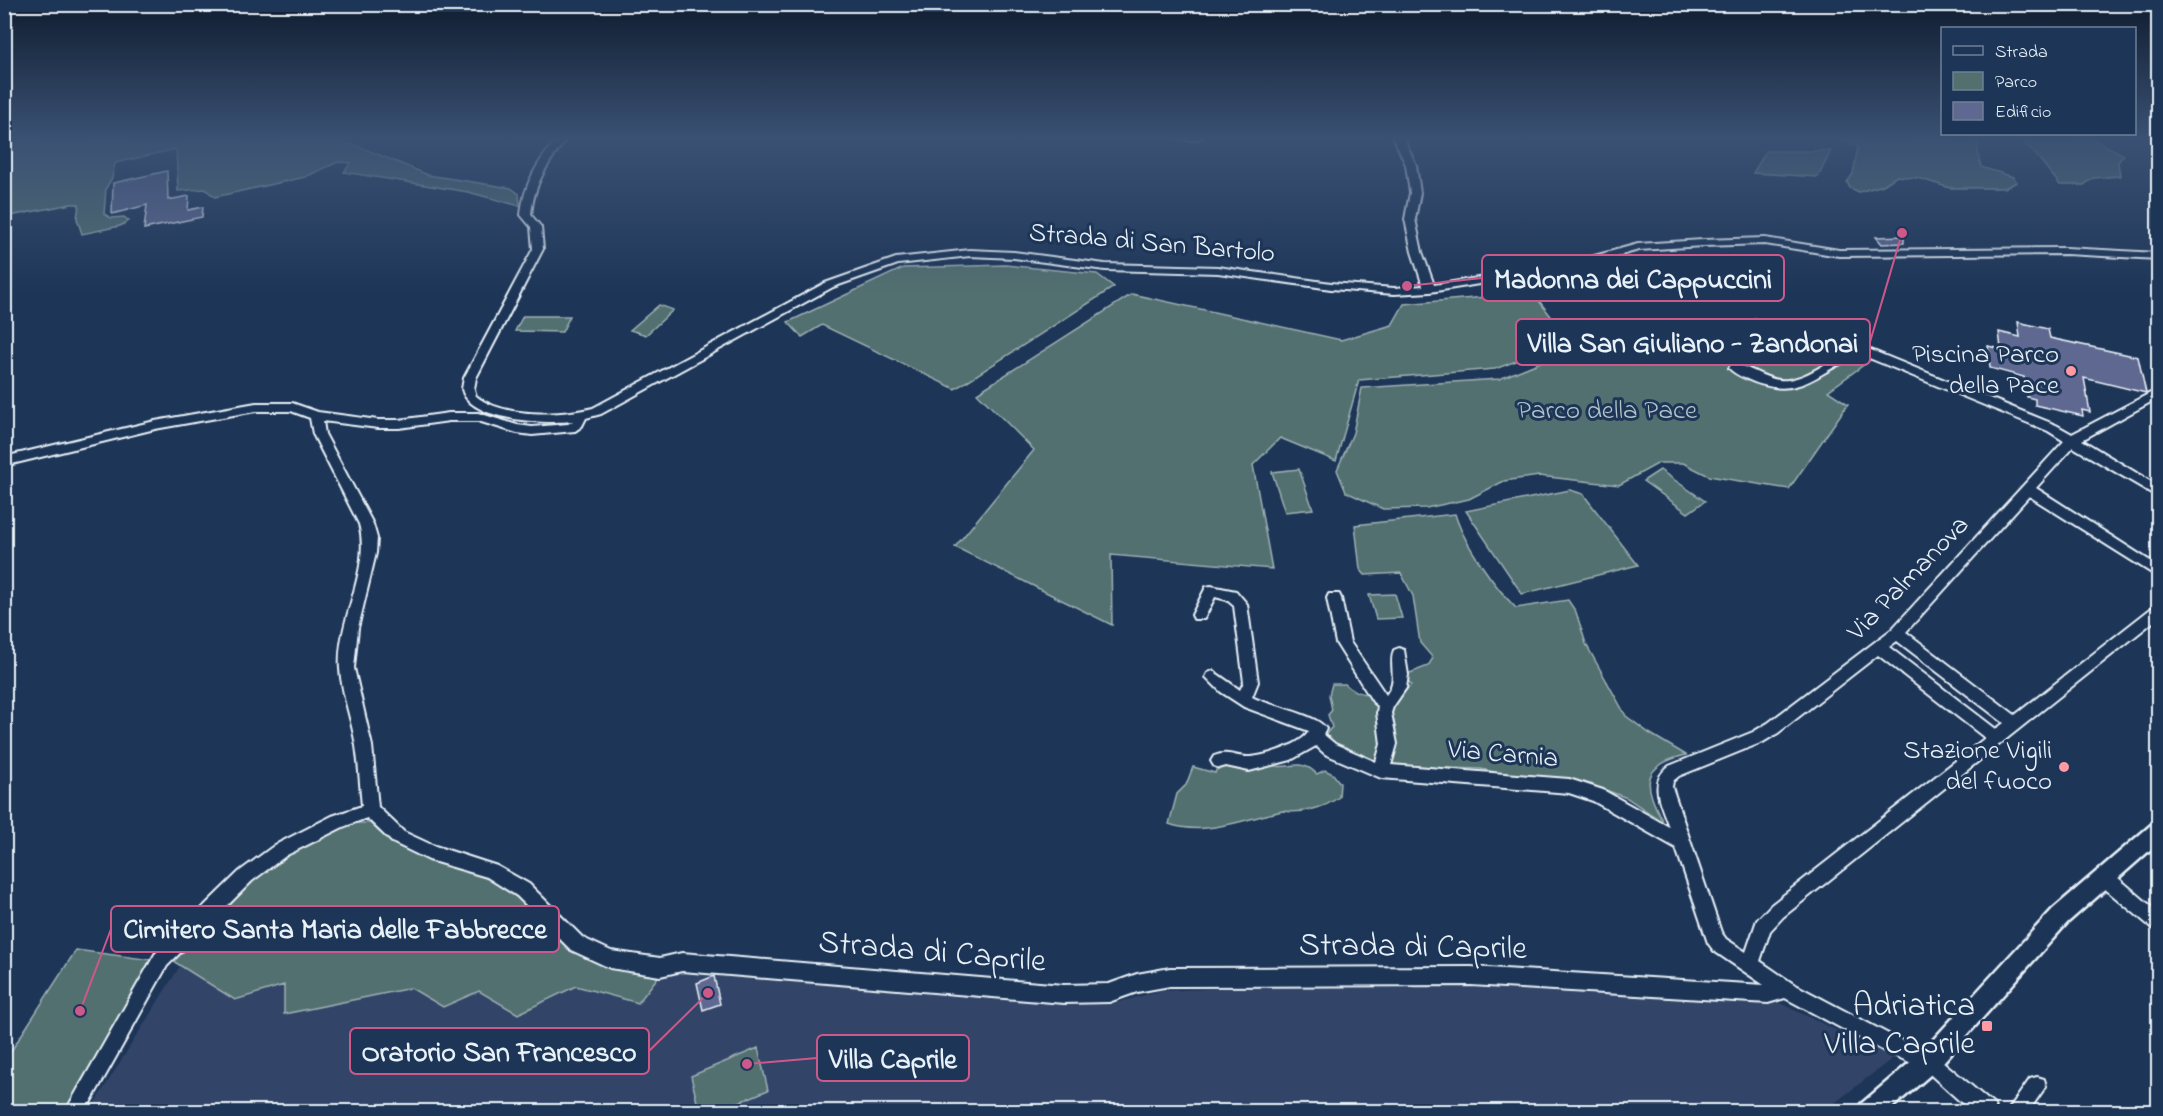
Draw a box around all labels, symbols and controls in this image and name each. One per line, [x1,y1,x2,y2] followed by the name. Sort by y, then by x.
[1941,27,2136,135] legend
[1995,40,2048,66] text: Strada
[1995,70,2037,96] text: Parco
[1995,100,2051,126] text: Edificio
[1027,214,1277,274] street label: Strada di San Bartolo
[1482,255,1784,301] callout: Madonna dei Cappuccini
[1494,261,1772,302] text: Madonna dei Cappuccini
[1516,319,1870,365] callout: Villa San Giuliano - Zandonai
[1527,325,1858,366] text: Villa San Giuliano - Zandonai
[1912,336,2060,406] place label: Piscina Parco della Pace
[2064,364,2078,378] marker: Piscina Parco della Pace
[1517,392,1698,431] park label: Parco della Pace
[1838,507,1979,651] street label: Via Palmanova
[1445,731,1560,779] street label: Via Carnia
[1903,732,2052,802] place label: Stazione Vigili del fuoco
[2057,760,2071,774] marker: Stazione Vigili del fuoco
[111,906,559,952] callout: Cimitero Santa Maria delle Fabbrecce
[123,911,548,952] text: Cimitero Santa Maria delle Fabbrecce
[816,919,1048,987] street label: Strada di Caprile
[1299,922,1528,974] street label: Strada di Caprile
[1823,983,1975,1069] place label: Adriatica Villa Caprile
[1980,1019,1994,1033] marker: Adriatica Villa Caprile
[350,1028,649,1074] callout: Oratorio San Francesco
[361,1034,637,1075] text: Oratorio San Francesco
[817,1035,969,1081] callout: Villa Caprile
[828,1041,958,1082] text: Villa Caprile

